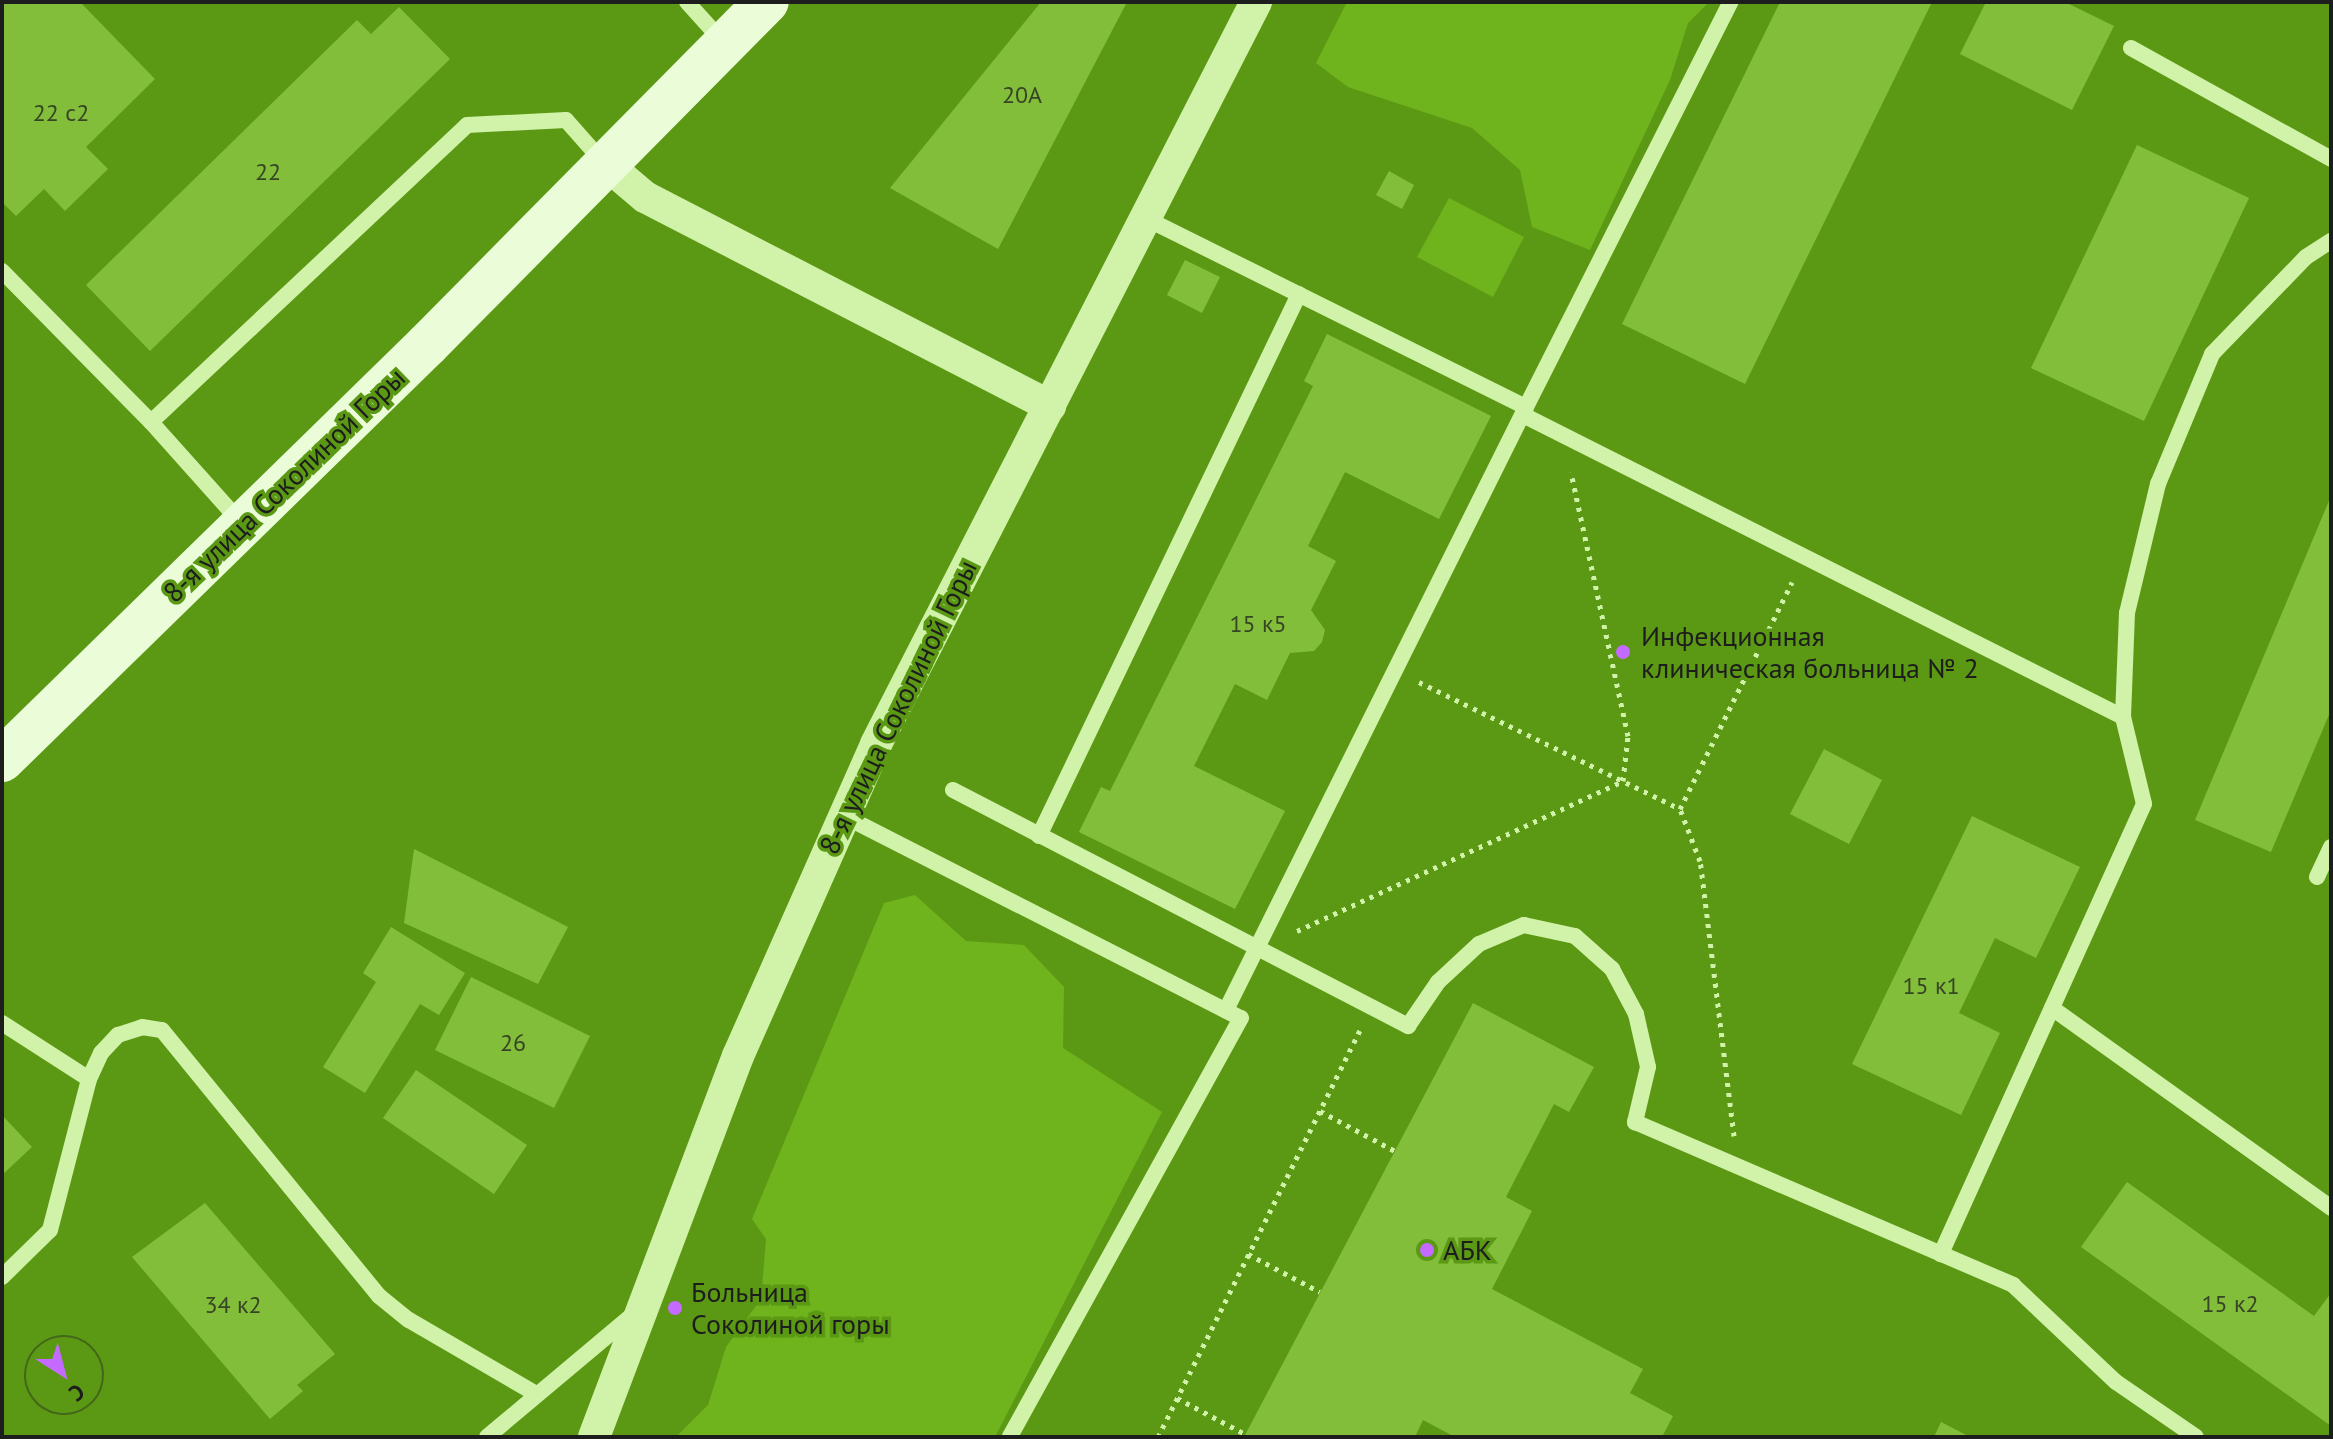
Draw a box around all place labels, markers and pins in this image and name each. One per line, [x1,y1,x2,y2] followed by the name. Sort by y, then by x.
[1641,619,1979,685] place label: Инфекционная клиническая больница № 2
[1612,641,1634,663] marker: Инфекционная клиническая больница № 2
[1443,1233,1492,1267] place label: АБК
[1418,1241,1436,1259] marker: АБК
[691,1275,890,1341] place label: Больница Соколиной горы
[666,1299,684,1317] marker: Больница Соколиной горы

